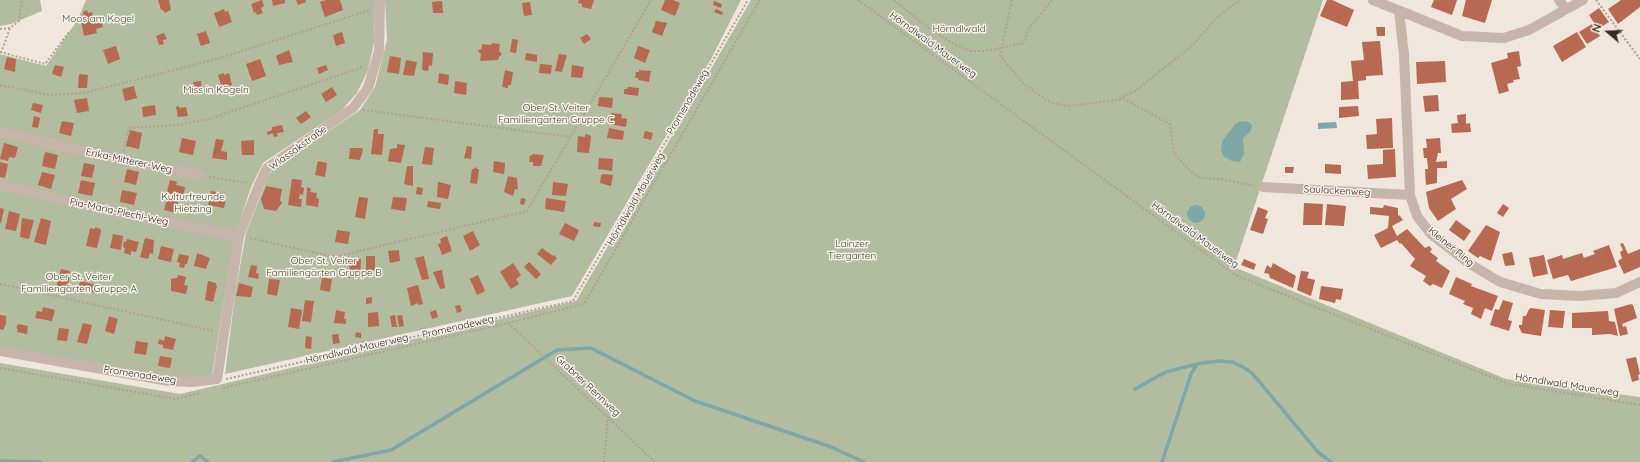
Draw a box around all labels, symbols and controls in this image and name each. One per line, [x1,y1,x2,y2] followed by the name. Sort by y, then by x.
[887,9,979,81] street label: Hörndlwald Mauerweg
[1588,12,1628,52] north arrow
[62,13,134,25] park label: Moos am Kogel
[1589,22,1605,34] text: N
[933,23,985,35] park label: Hörndlwald
[664,67,712,137] street label: Promenadeweg
[183,84,249,96] park label: Miss in Kögeln
[498,102,614,126] park label: Ober St. Veiter Familiengärten Gruppe C
[267,123,329,173] street label: Wlassakstraße
[85,146,173,176] street label: Erika-Mitterer-Weg
[605,151,667,247] street label: Hörndlwald Mauerweg
[1303,183,1371,199] street label: Saulackenweg
[161,191,225,214] park label: Kulturfreunde Hietzing
[69,196,169,228] street label: Pia-Maria-Plechl-Weg
[1149,199,1241,271] street label: Hörndlwald Mauerweg
[1426,225,1476,269] street label: Kleiner Ring
[828,238,876,262] park label: Lainzer Tiergarten
[266,255,382,278] park label: Ober St. Veiter Familiengärten Gruppe B
[21,271,137,294] park label: Ober St. Veiter Familiengärten Gruppe A
[421,313,495,341] street label: Promenadeweg
[305,331,409,367] street label: Hörndlwald Mauerweg
[553,353,623,419] street label: Grabner Rennweg
[103,363,177,387] street label: Promenadeweg
[1514,371,1620,399] street label: Hörndlwald Mauerweg

